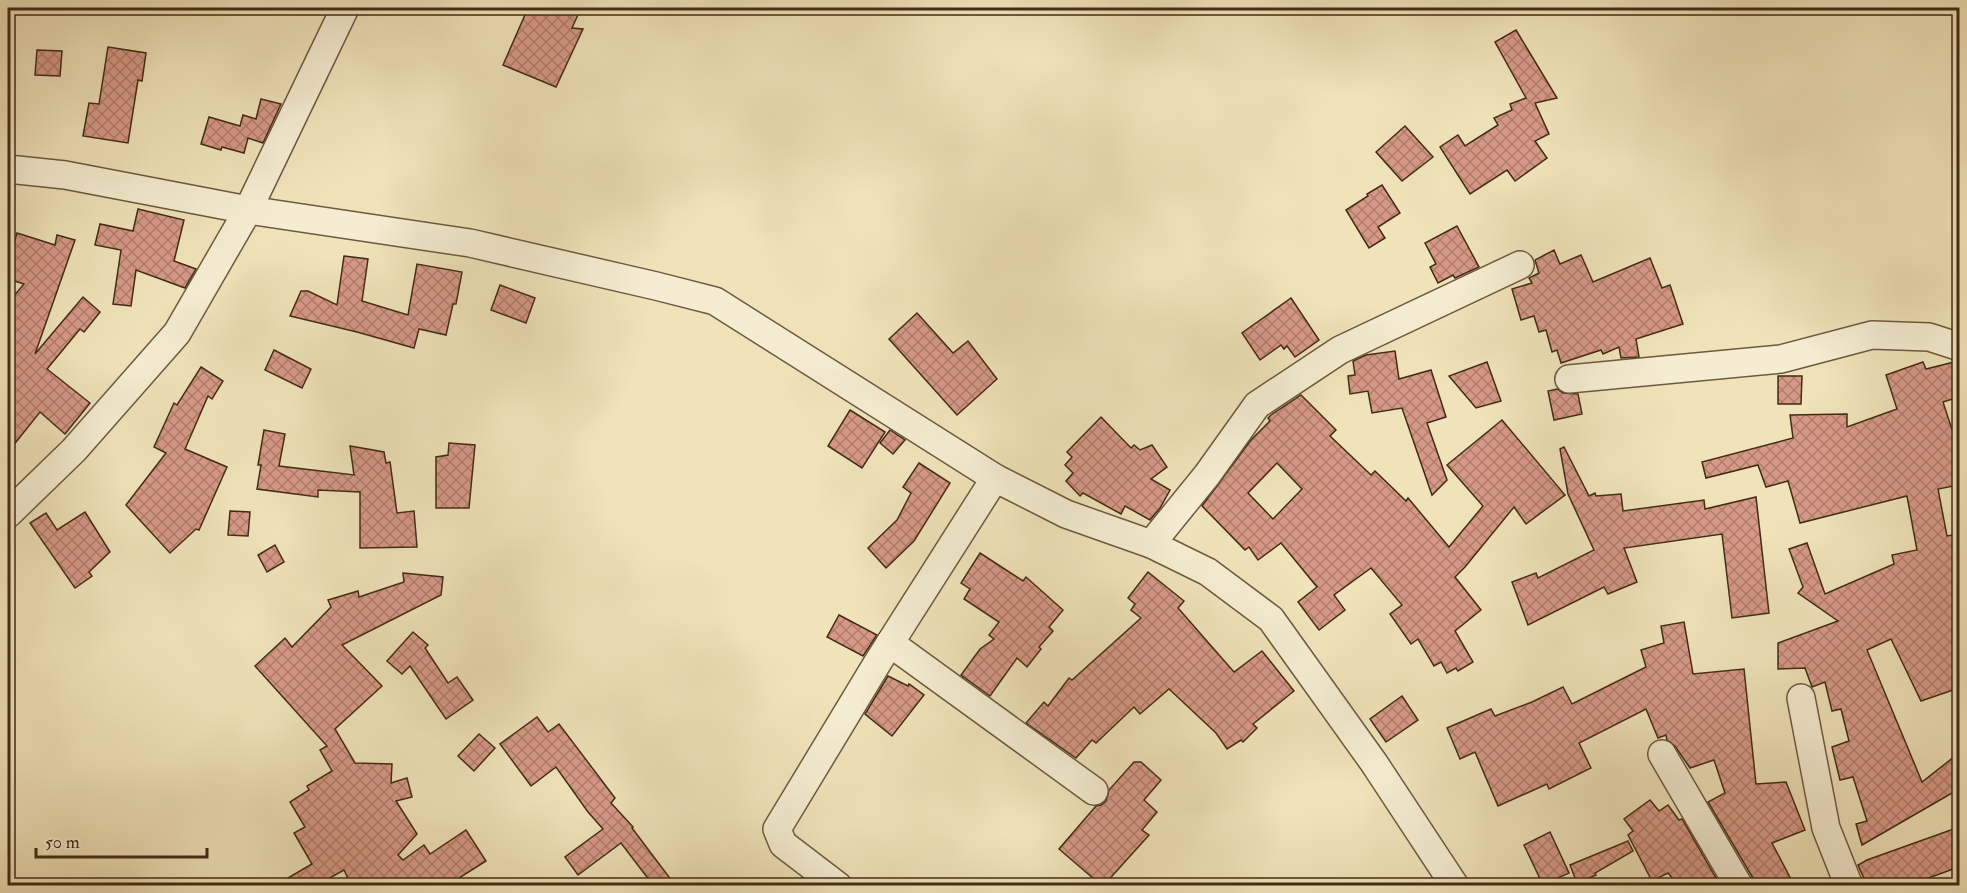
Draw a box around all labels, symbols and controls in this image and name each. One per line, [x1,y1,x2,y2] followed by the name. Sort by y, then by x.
[36,821,207,859] scale bar
[45,831,80,854] text: 50 m

